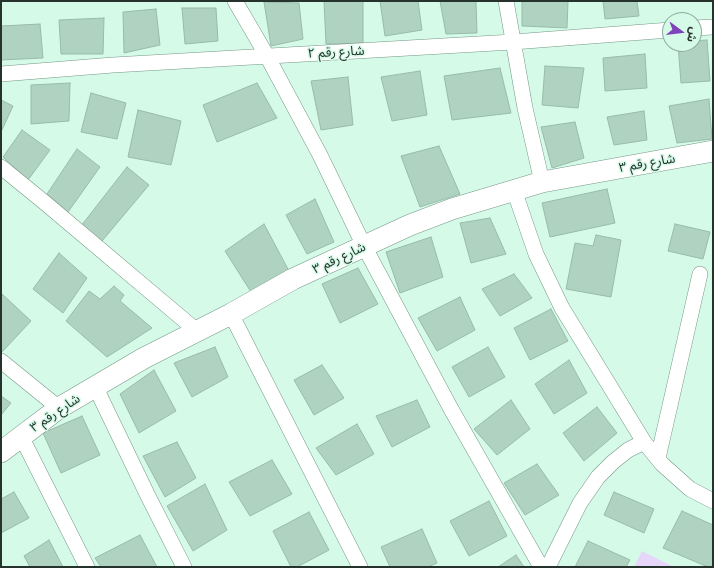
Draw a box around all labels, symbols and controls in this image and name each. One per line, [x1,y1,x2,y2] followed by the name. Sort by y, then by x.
[662,12,702,52] north arrow
[685,26,701,44] text: ش
[307,43,365,61] street label: شارع رقم ٢
[618,150,676,176] street label: شارع رقم ٣
[310,239,368,277] street label: شارع رقم ٣
[27,391,83,435] street label: شارع رقم ٣

